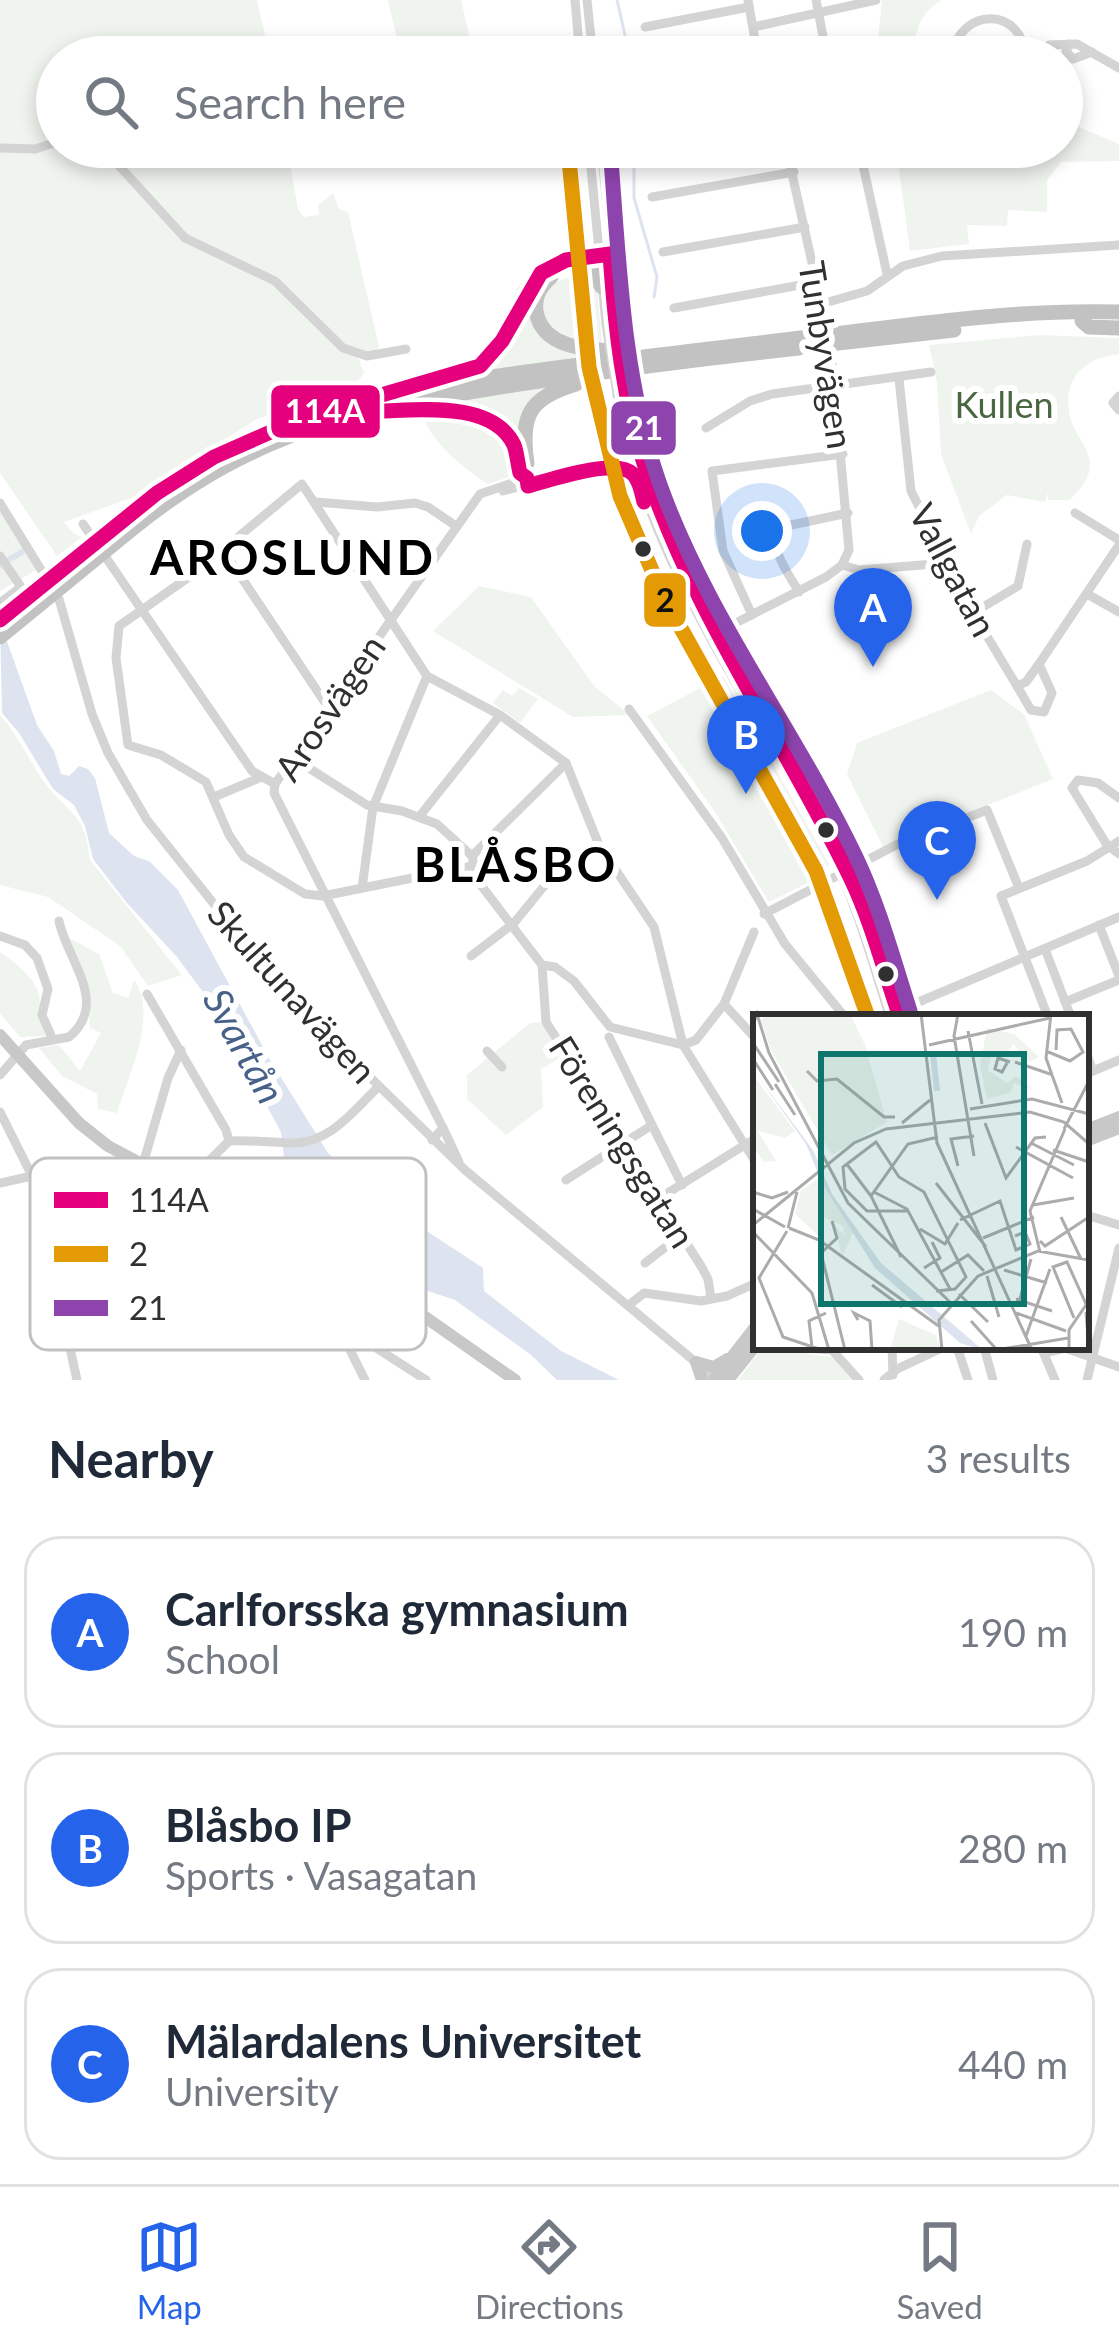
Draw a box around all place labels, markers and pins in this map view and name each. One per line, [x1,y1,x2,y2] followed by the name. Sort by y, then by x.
[632,538,654,560] unlabelled marker
[834,568,912,667] pin: A
[707,695,785,794] pin: B
[898,801,976,900] pin: C
[815,819,837,841] unlabelled marker
[875,963,897,985] unlabelled marker

